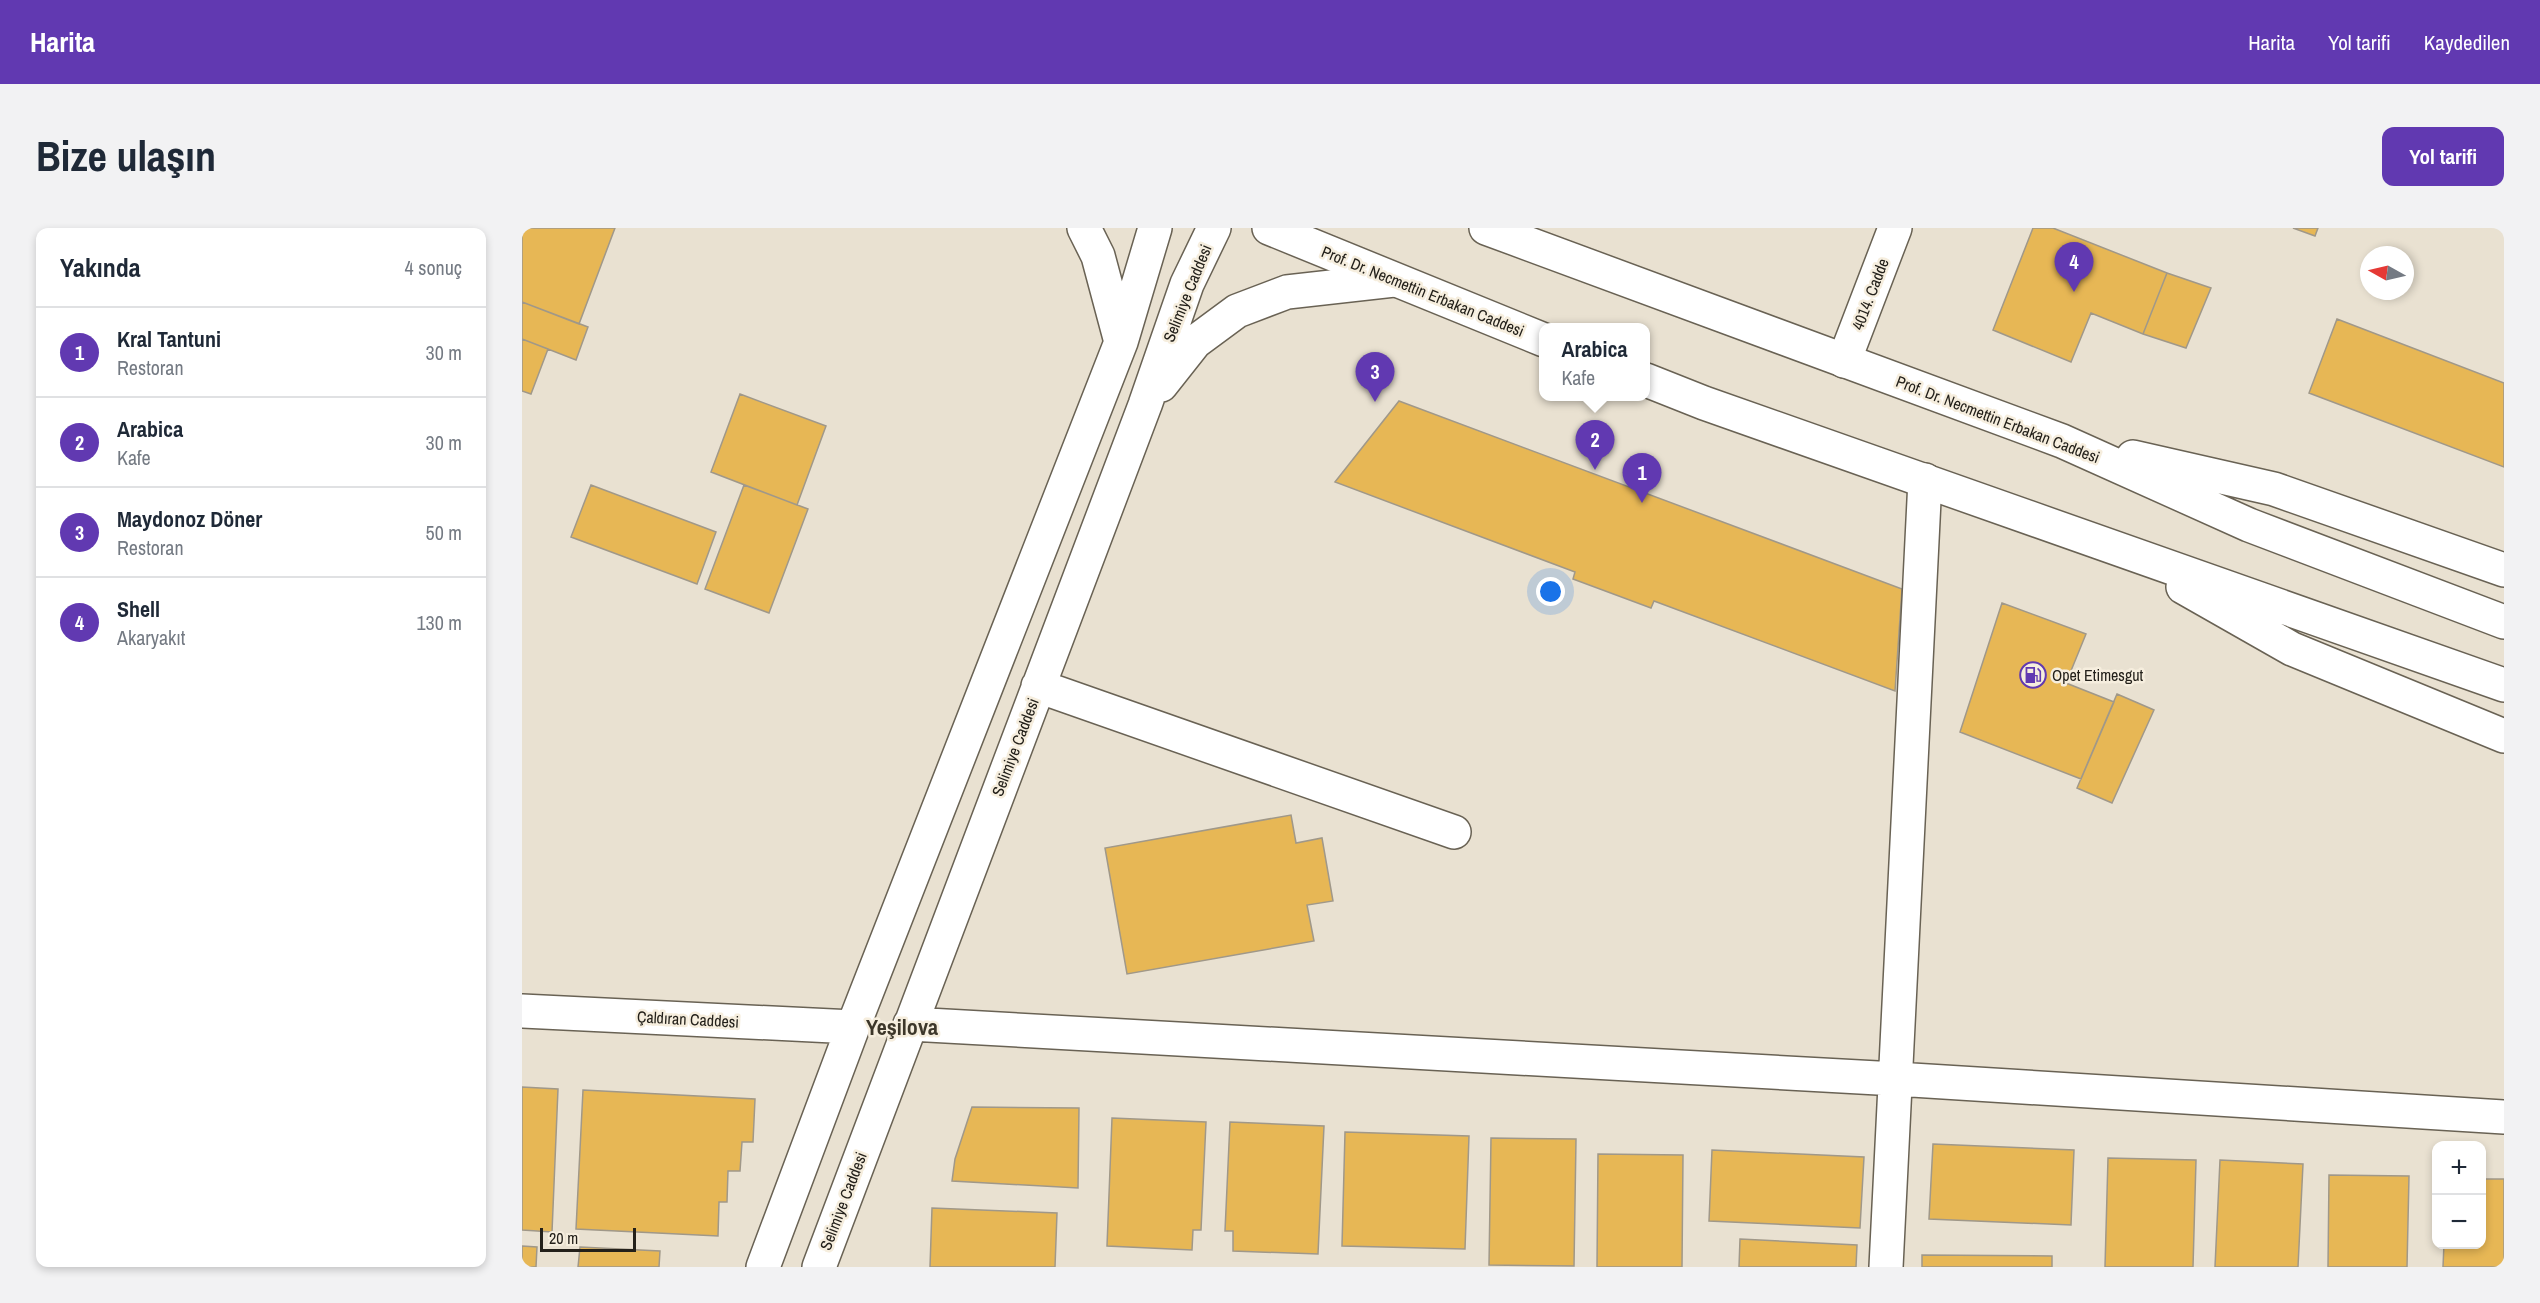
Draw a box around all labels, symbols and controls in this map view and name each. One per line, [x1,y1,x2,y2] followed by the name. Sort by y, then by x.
[30,23,95,61] text: Harita
[2248,28,2295,57] text: Harita
[2328,28,2391,57] text: Yol tarifi
[2424,28,2510,57] text: Kaydedilen
[2382,127,2504,186] button: Yol tarifi
[36,128,216,184] text: Bize ulaşın
[1318,240,1528,342] street label: Prof. Dr. Necmettin Erbakan Caddesi
[1157,241,1217,345] street label: Selimiye Caddesi
[2054,242,2094,292] pin: 4
[2360,246,2414,300] north arrow
[60,250,141,285] text: Yakında
[405,254,462,281] text: 4 sonuç
[1846,255,1894,333] street label: 4014. Cadde
[1539,323,1650,401] popup
[117,324,221,354] text: Kral Tantuni
[1561,334,1628,364] text: Arabica
[75,339,84,366] text: 1
[426,339,462,366] text: 30 m
[1356,352,1394,402] pin: 3
[117,354,184,381] text: Restoran
[1561,364,1595,391] text: Kafe
[1893,370,2103,468] street label: Prof. Dr. Necmettin Erbakan Caddesi
[117,414,183,444] text: Arabica
[1576,420,1614,470] pin: 2
[75,429,84,456] text: 2
[426,429,462,456] text: 30 m
[117,444,151,471] text: Kafe
[1622,454,1662,503] pin: 1
[117,504,262,534] text: Maydonoz Döner
[75,519,84,546] text: 3
[426,519,462,546] text: 50 m
[117,534,184,561] text: Restoran
[1536,577,1565,606] your location
[117,594,160,624] text: Shell
[75,609,84,636] text: 4
[416,609,462,636] text: 130 m
[117,624,185,651] text: Akaryakıt
[2018,660,2048,690] fuel station icon: Opet Etimesgut
[2052,664,2144,686] place label: Opet Etimesgut
[986,695,1044,799] street label: Selimiye Caddesi
[636,1005,740,1033] street label: Çaldıran Caddesi
[866,1012,938,1042] district label: Yeşilova
[2432,1141,2486,1249] map controls
[2432,1141,2486,1195] button: +
[814,1149,872,1253] street label: Selimiye Caddesi
[2432,1195,2486,1249] button: −
[540,1225,636,1252] scale bar
[549,1227,578,1249] text: 20 m

